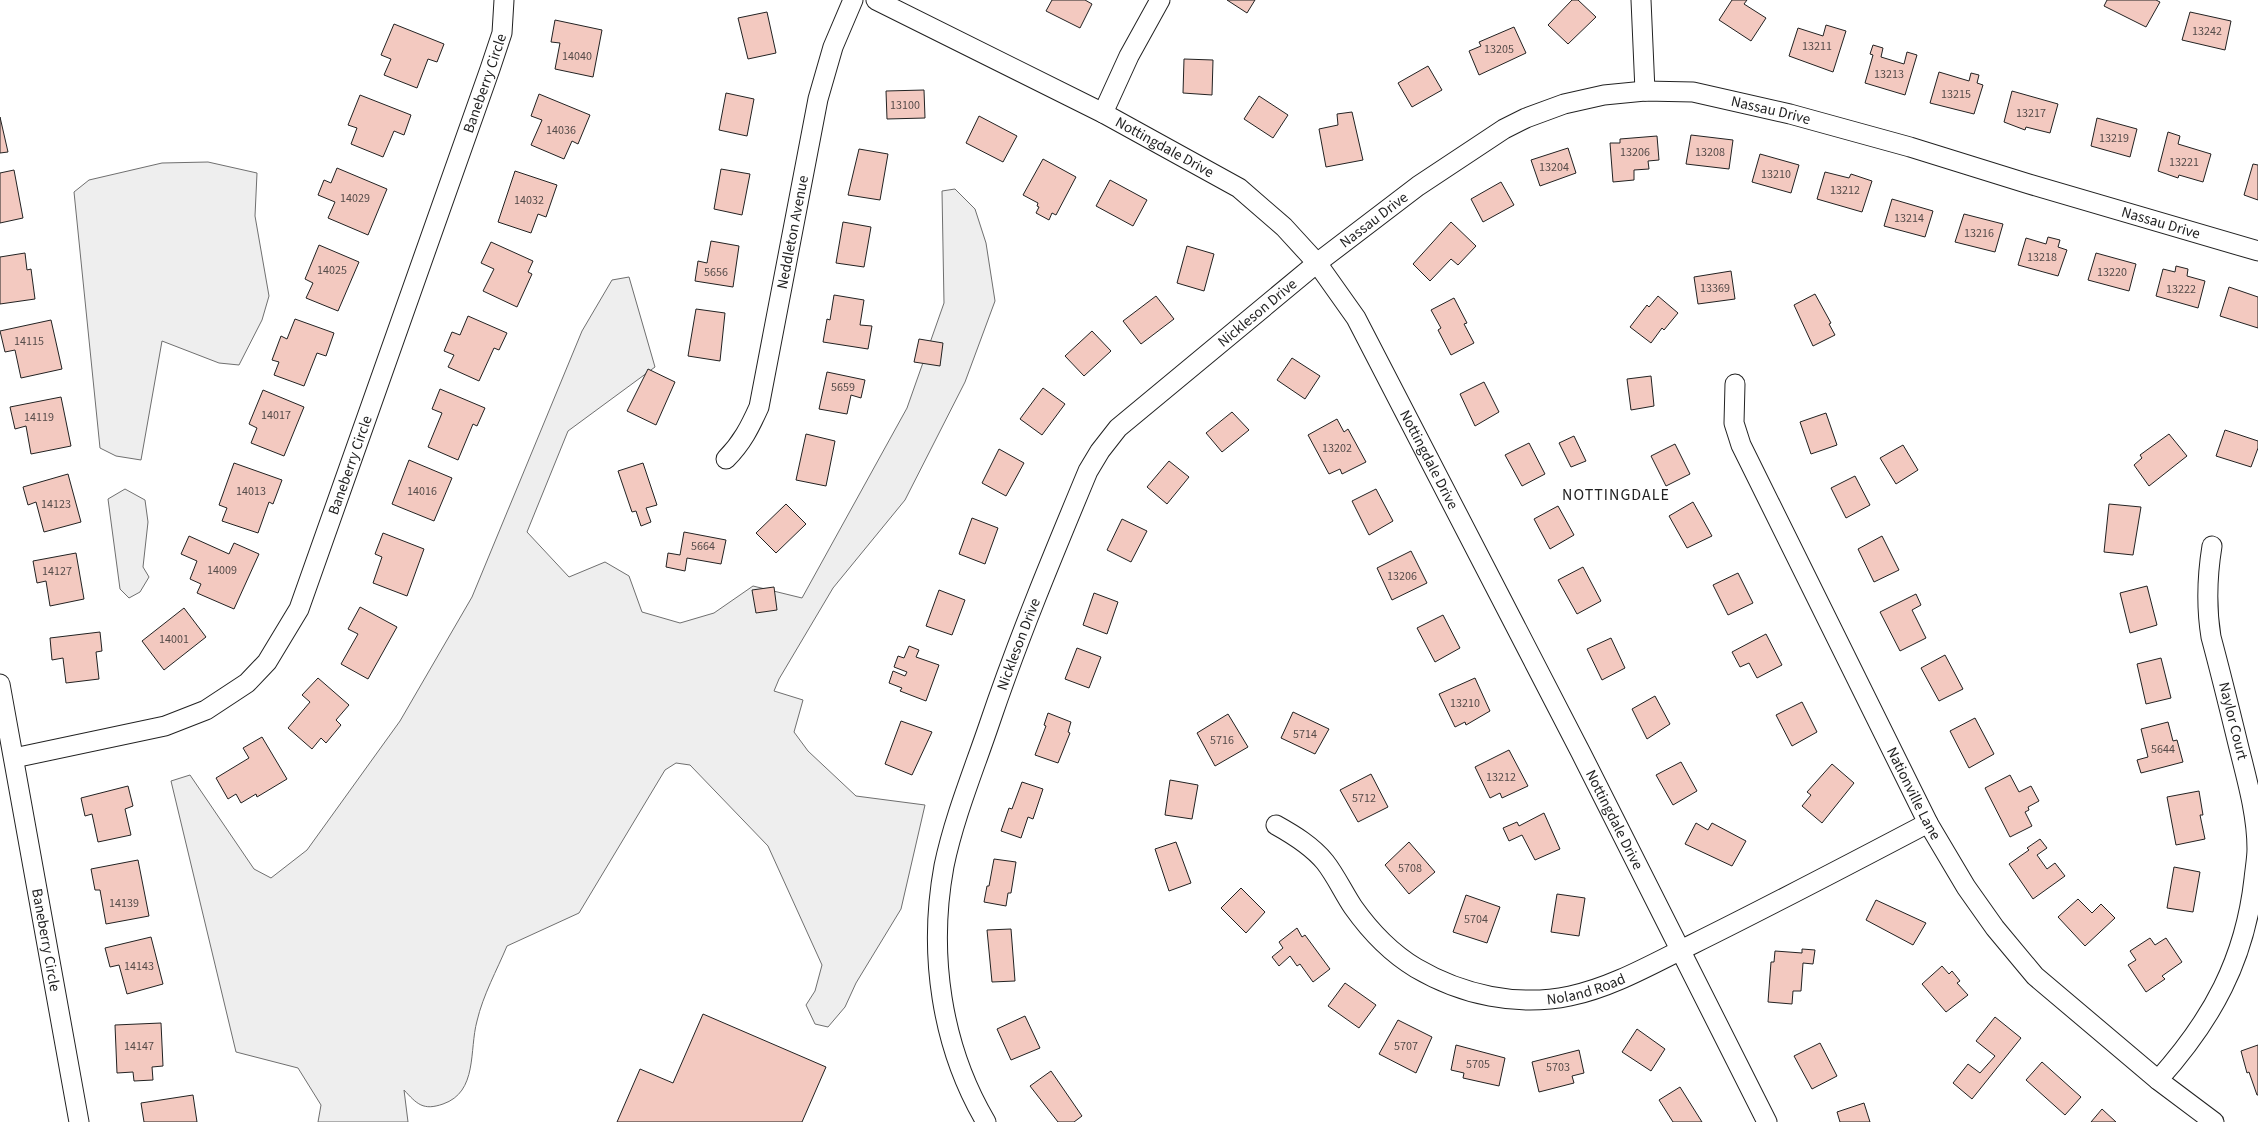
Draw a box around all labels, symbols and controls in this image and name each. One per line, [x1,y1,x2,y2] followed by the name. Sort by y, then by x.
[2192,23,2222,40] house number: 13242
[458,31,512,136] street label: Baneberry Circle
[1802,38,1832,55] house number: 13211
[1484,41,1514,58] house number: 13205
[562,48,592,65] house number: 14040
[1874,66,1904,83] house number: 13213
[1941,86,1971,103] house number: 13215
[1729,90,1813,130] street label: Nassau Drive
[890,97,920,114] house number: 13100
[2016,105,2046,122] house number: 13217
[1112,111,1218,183] street label: Nottingdale Drive
[546,122,576,139] house number: 14036
[2099,130,2129,147] house number: 13219
[1620,144,1650,161] house number: 13206
[1695,144,1725,161] house number: 13208
[2169,154,2199,171] house number: 13221
[1539,159,1569,176] house number: 13204
[1761,166,1791,183] house number: 13210
[771,173,814,291] street label: Neddleton Avenue
[1830,182,1860,199] house number: 13212
[1335,187,1412,253] street label: Nassau Drive
[340,190,370,207] house number: 14029
[514,192,544,209] house number: 14032
[2119,201,2203,244] street label: Nassau Drive
[1894,210,1924,227] house number: 13214
[1964,225,1994,242] house number: 13216
[2027,249,2057,266] house number: 13218
[317,262,347,279] house number: 14025
[704,264,728,281] house number: 5656
[2097,264,2127,281] house number: 13220
[1213,273,1301,352] street label: Nickleson Drive
[1700,280,1730,297] house number: 13369
[2166,281,2196,298] house number: 13222
[14,333,44,350] house number: 14115
[831,379,855,396] house number: 5659
[1395,406,1464,513] street label: Nottingdale Drive
[261,407,291,424] house number: 14017
[24,409,54,426] house number: 14119
[323,413,377,518] street label: Baneberry Circle
[1322,440,1352,457] house number: 13202
[236,483,266,500] house number: 14013
[407,483,437,500] house number: 14016
[1562,484,1670,506] district label: NOTTINGDALE
[41,496,71,513] house number: 14123
[691,538,715,555] house number: 5664
[207,562,237,579] house number: 14009
[42,563,72,580] house number: 14127
[1387,568,1417,585] house number: 13206
[991,595,1045,693] street label: Nickleson Drive
[159,631,189,648] house number: 14001
[2213,680,2253,762] street label: Naylor Court
[1450,695,1480,712] house number: 13210
[1293,726,1317,743] house number: 5714
[1210,732,1234,749] house number: 5716
[2151,741,2175,758] house number: 5644
[1882,743,1946,844] street label: Nationville Lane
[1581,766,1649,873] street label: Nottingdale Drive
[1486,769,1516,786] house number: 13212
[1352,790,1376,807] house number: 5712
[1398,860,1422,877] house number: 5708
[27,887,66,993] street label: Baneberry Circle
[109,895,139,912] house number: 14139
[1464,911,1488,928] house number: 5704
[124,958,154,975] house number: 14143
[1546,968,1628,1010] street label: Noland Road
[124,1038,154,1055] house number: 14147
[1394,1038,1418,1055] house number: 5707
[1466,1056,1490,1073] house number: 5705
[1546,1059,1570,1076] house number: 5703

